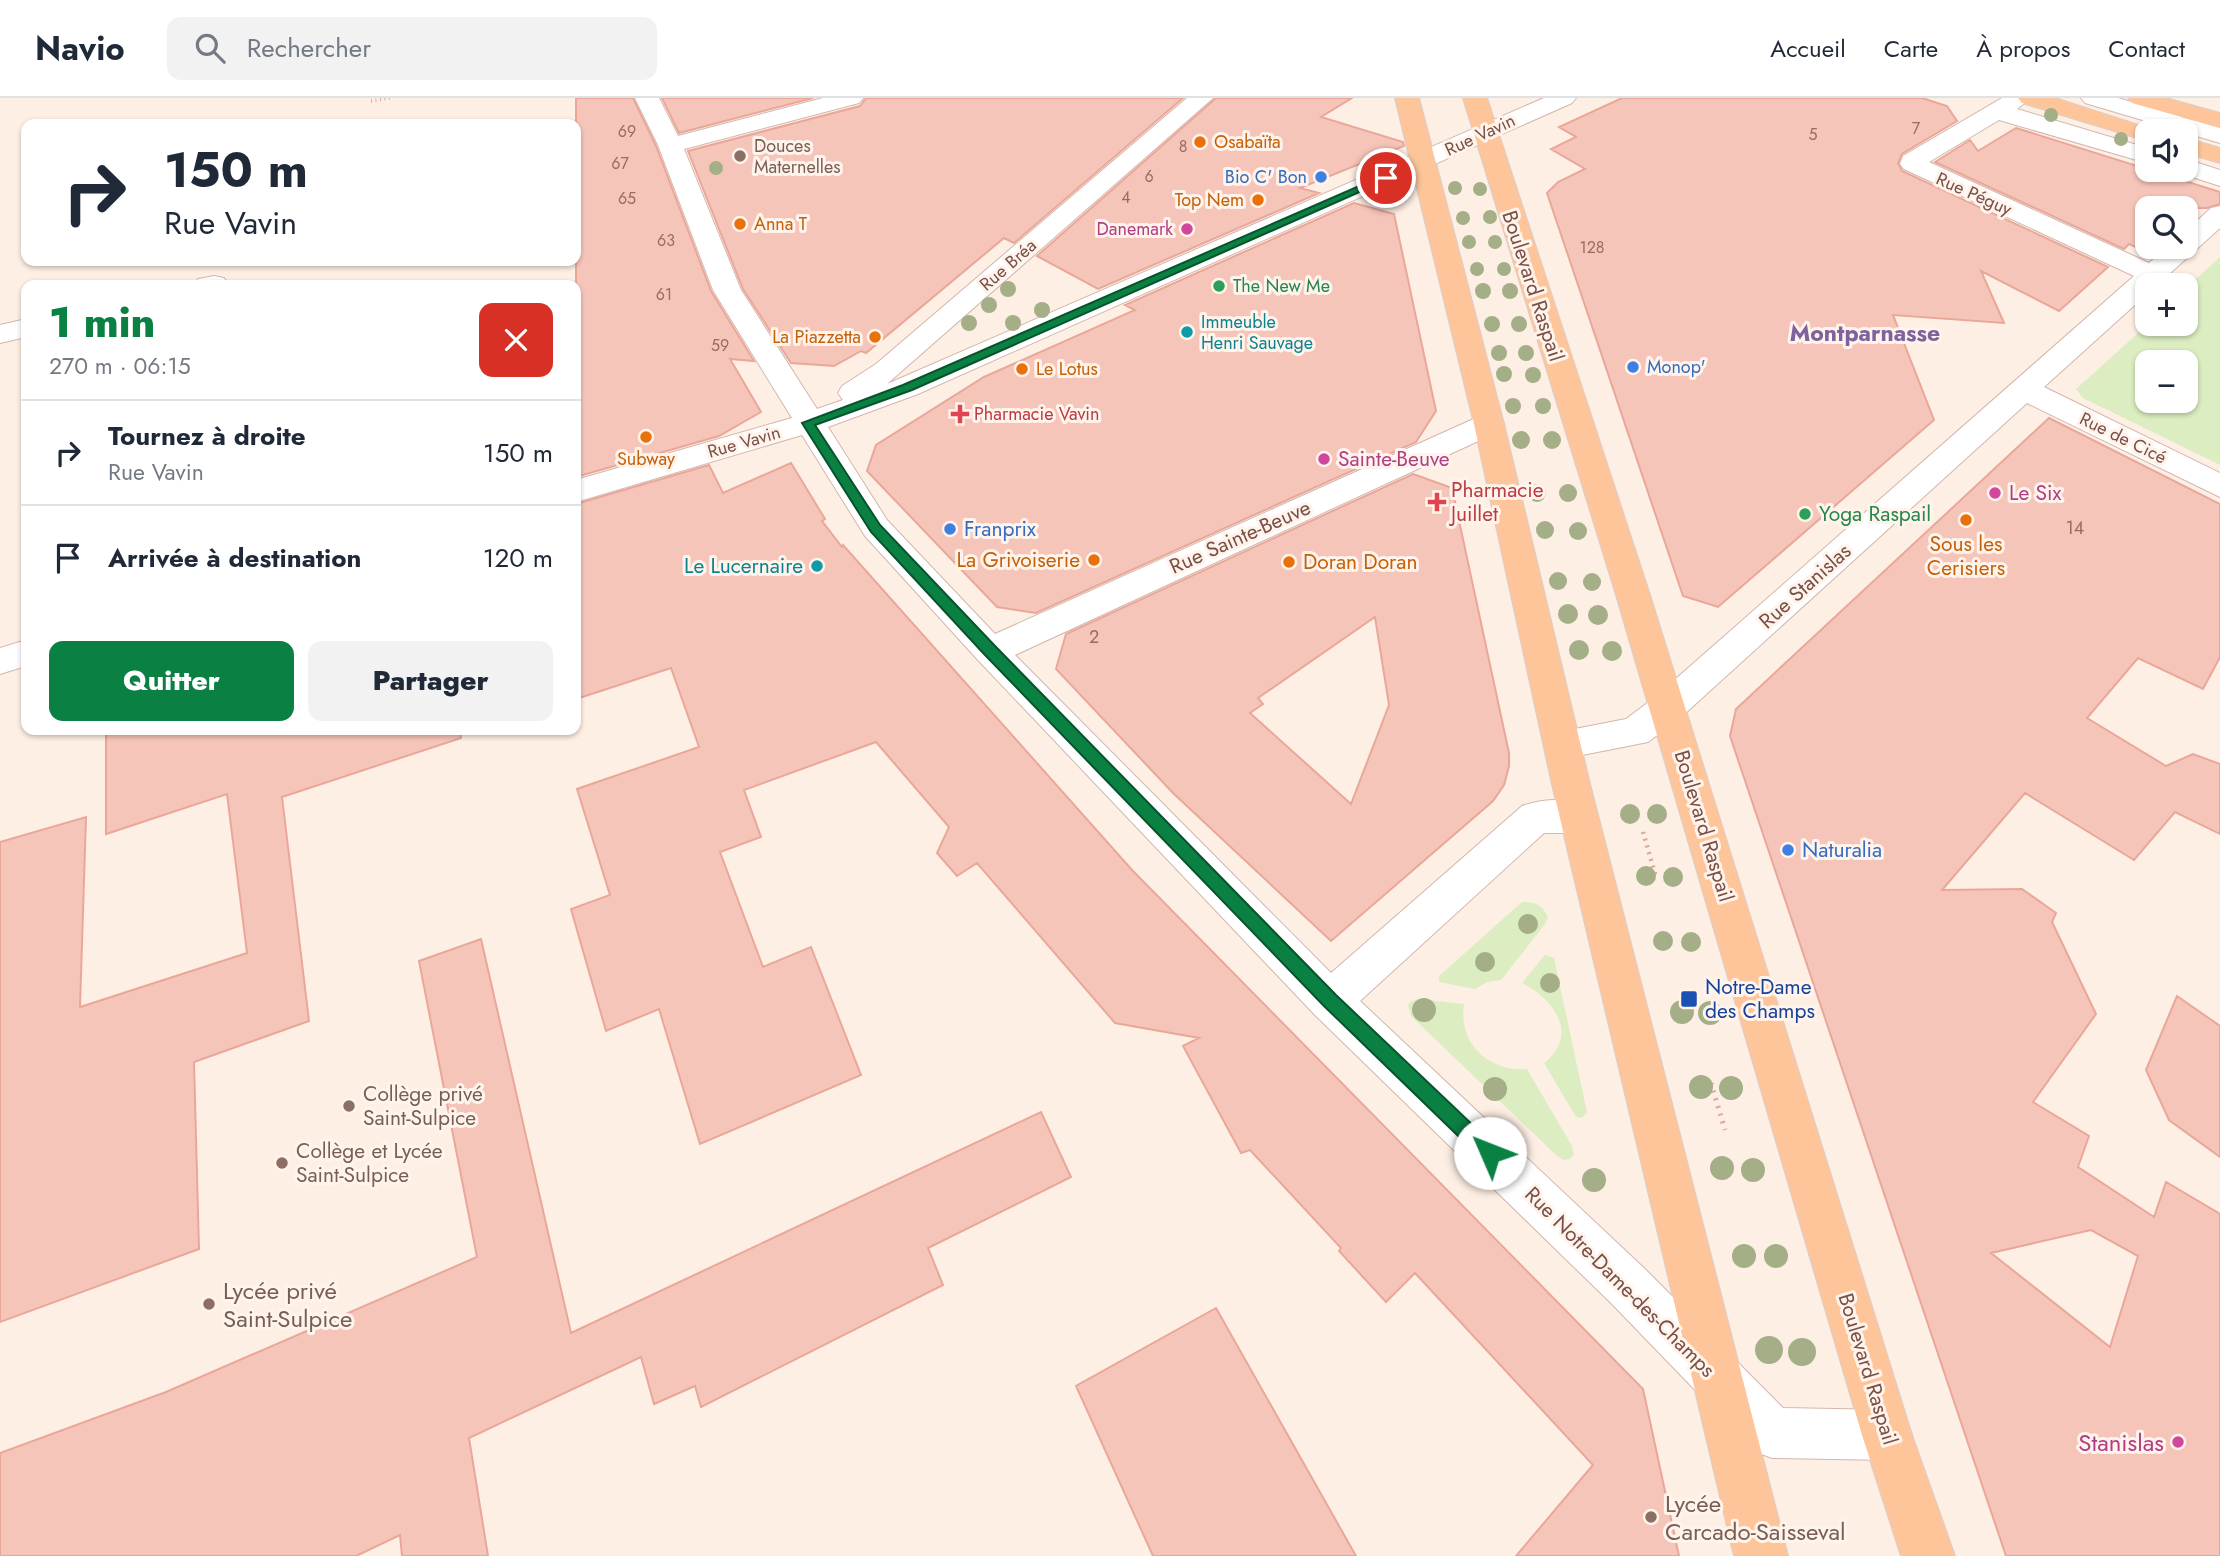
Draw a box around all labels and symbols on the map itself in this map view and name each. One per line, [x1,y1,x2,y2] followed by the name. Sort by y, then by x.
[1441,107,1519,163] street label: Rue Vavin
[1912,117,1921,140] house number: 7
[618,120,636,143] house number: 69
[1808,123,1818,146] house number: 5
[1214,129,1281,155] place label: Osabaïta
[754,133,841,180] place label: Douces Maternelles
[1192,134,1208,150] marker: Osabaïta
[1179,135,1187,158] house number: 8
[732,148,748,164] marker: Douces Maternelles
[1356,148,1416,208] pin
[611,152,629,175] house number: 67
[1225,164,1307,190] place label: Bio C' Bon
[1144,165,1154,188] house number: 6
[1932,166,2016,222] street label: Rue Péguy
[1313,169,1329,185] marker: Bio C' Bon
[1121,186,1131,209] house number: 4
[618,187,636,210] house number: 65
[1175,187,1244,213] place label: Top Nem
[1250,192,1266,208] marker: Top Nem
[1494,207,1572,365] street label: Boulevard Raspail
[754,211,808,237] place label: Anna T
[732,216,748,232] marker: Anna T
[1097,216,1173,242] place label: Danemark
[1179,221,1195,237] marker: Danemark
[657,229,675,252] house number: 63
[974,233,1042,297] street label: Rue Bréa
[1579,236,1605,259] house number: 128
[1233,273,1330,299] place label: The New Me
[1211,278,1227,294] marker: The New Me
[656,283,672,306] house number: 61
[1201,309,1313,356] place label: Immeuble Henri Sauvage
[1790,316,1940,350] district label: Montparnasse
[772,324,861,350] place label: La Piazzetta
[1179,324,1195,340] marker: Immeuble Henri Sauvage
[867,329,883,345] marker: La Piazzetta
[711,334,729,357] house number: 59
[1647,354,1706,380] place label: Monop'
[1036,356,1098,382] place label: Le Lotus
[1625,359,1641,375] marker: Monop'
[1014,361,1030,377] marker: Le Lotus
[974,401,1100,427] place label: Pharmacie Vavin
[952,406,968,422] marker: Pharmacie Vavin
[2075,406,2171,470] street label: Rue de Cicé
[704,419,784,465] street label: Rue Vavin
[638,429,654,445] marker: Subway
[1338,444,1450,474] place label: Sainte-Beuve
[617,446,675,472] place label: Subway
[1316,451,1332,467] marker: Sainte-Beuve
[1448,475,1544,529] place label: Pharmacie Juillet
[2009,478,2062,508] place label: Le Six
[1987,485,2003,501] marker: Le Six
[1165,492,1315,582] street label: Rue Sainte-Beuve
[1429,494,1445,510] marker: Pharmacie Juillet
[1819,499,1931,529] place label: Yoga Raspail
[1797,506,1813,522] marker: Yoga Raspail
[1958,512,1974,528] marker: Sous les Cerisiers
[964,514,1036,544] place label: Franprix
[2066,515,2084,541] house number: 14
[942,521,958,537] marker: Franprix
[1927,529,2005,583] place label: Sous les Cerisiers
[1752,536,1858,636] street label: Rue Stanislas
[957,545,1080,575] place label: La Grivoiserie
[1303,547,1417,577] place label: Doran Doran
[684,551,803,581] place label: Le Lucernaire
[1086,552,1102,568] marker: La Grivoiserie
[1281,554,1297,570] marker: Doran Doran
[809,558,825,574] marker: Le Lucernaire
[1089,624,1099,650] house number: 2
[1667,747,1741,905] street label: Boulevard Raspail
[1802,835,1882,865] place label: Naturalia
[1780,842,1796,858] marker: Naturalia
[1705,972,1815,1026] place label: Notre-Dame des Champs
[1679,989,1699,1009] marker: Notre-Dame des Champs
[363,1079,483,1133] place label: Collège privé Saint-Sulpice
[341,1098,357,1114] marker: Collège privé Saint-Sulpice
[1453,1116,1527,1190] position arrow
[296,1136,443,1190] place label: Collège et Lycée Saint-Sulpice
[274,1155,290,1171] marker: Collège et Lycée Saint-Sulpice
[1518,1180,1722,1384] street label: Rue Notre-Dame-des-Champs
[223,1273,352,1336] place label: Lycée privé Saint-Sulpice
[1831,1290,1905,1448] street label: Boulevard Raspail
[201,1296,217,1312] marker: Lycée privé Saint-Sulpice
[2078,1425,2164,1460] place label: Stanislas
[2170,1434,2186,1450] marker: Stanislas
[1665,1486,1846,1549] place label: Lycée Carcado-Saisseval
[1643,1509,1659,1525] marker: Lycée Carcado-Saisseval

